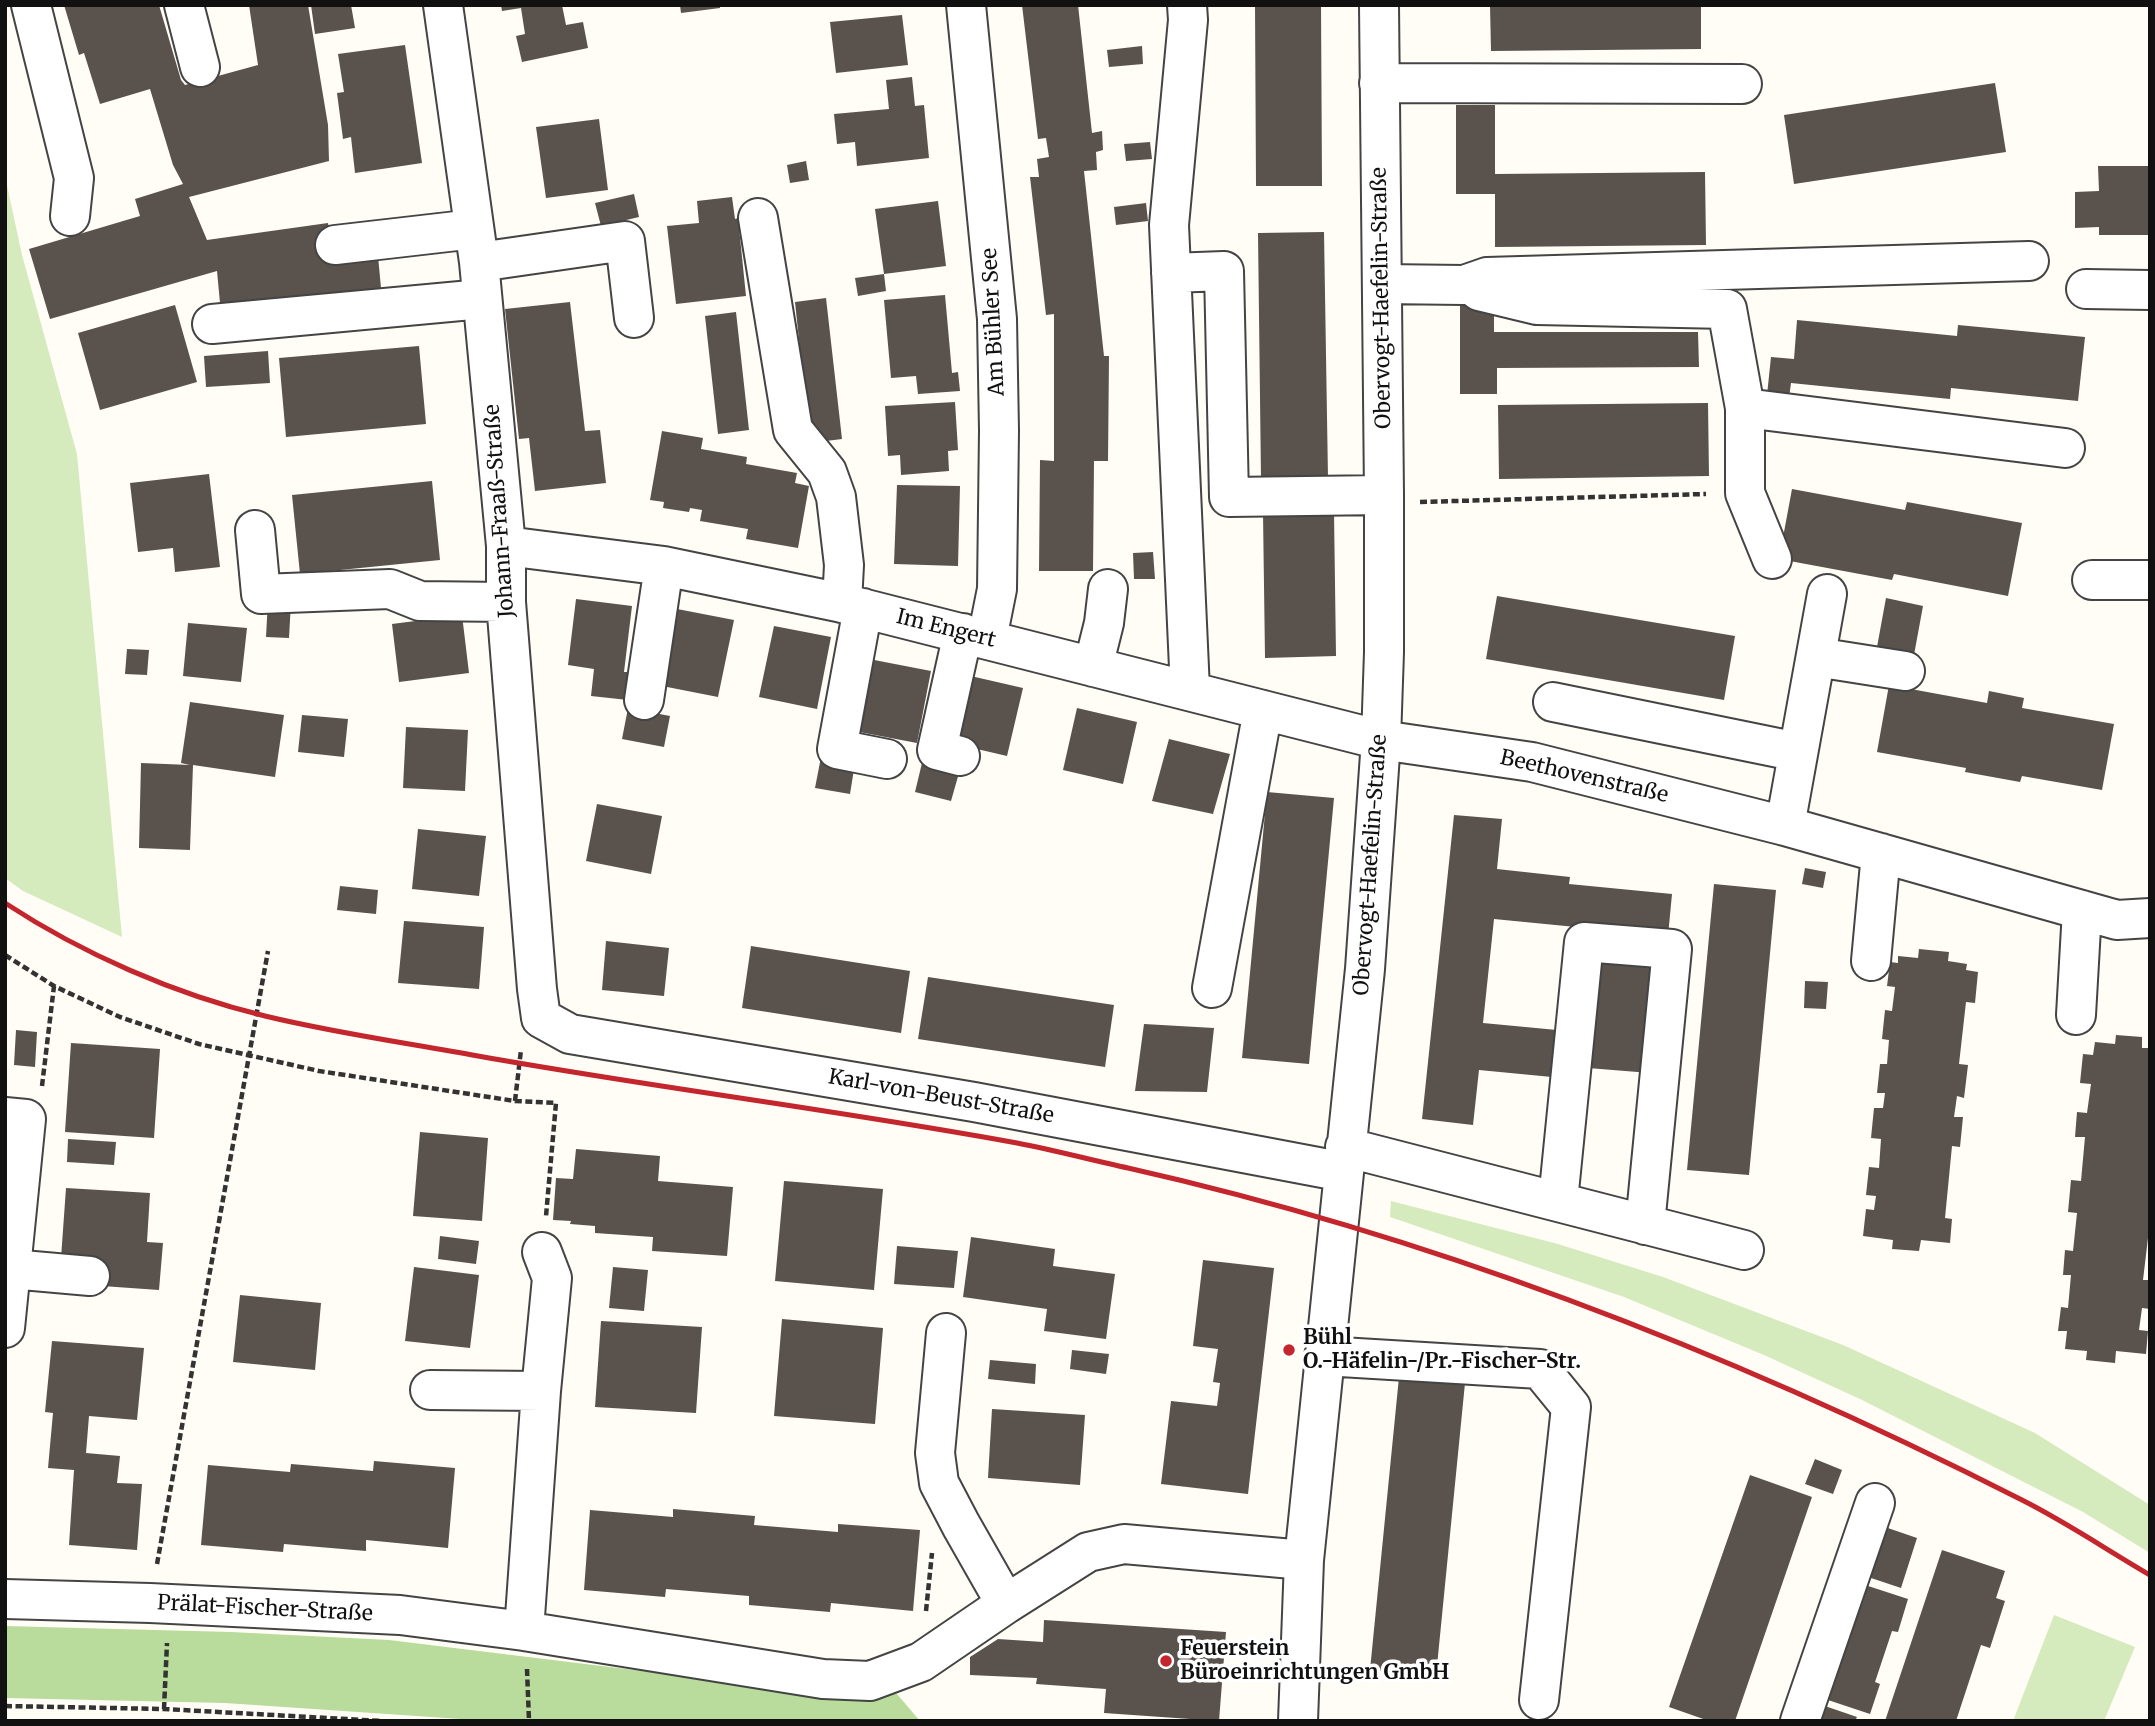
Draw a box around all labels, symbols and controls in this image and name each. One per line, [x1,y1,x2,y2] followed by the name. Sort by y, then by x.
[1367,167,1397,429] street label: Obervogt-Haefelin-Straße
[978,247,1010,397] street label: Am Bühler See
[480,403,520,619] street label: Johann-Fraaß-Straße
[894,605,998,653] street label: Im Engert
[1349,734,1393,996] street label: Obervogt-Haefelin-Straße
[1498,745,1670,809] street label: Beethovenstraße
[826,1065,1056,1129] street label: Karl-von-Beust-Straße
[1303,1325,1581,1375] place label: Bühl O.-Häfelin-/Pr.-Fischer-Str.
[1281,1342,1297,1358] marker: Bühl O.-Häfelin-/Pr.-Fischer-Str.
[157,1591,373,1627] street label: Prälat-Fischer-Straße
[1180,1636,1449,1686] place label: Feuerstein Büroeinrichtungen GmbH
[1158,1653,1174,1669] marker: Feuerstein Büroeinrichtungen GmbH

